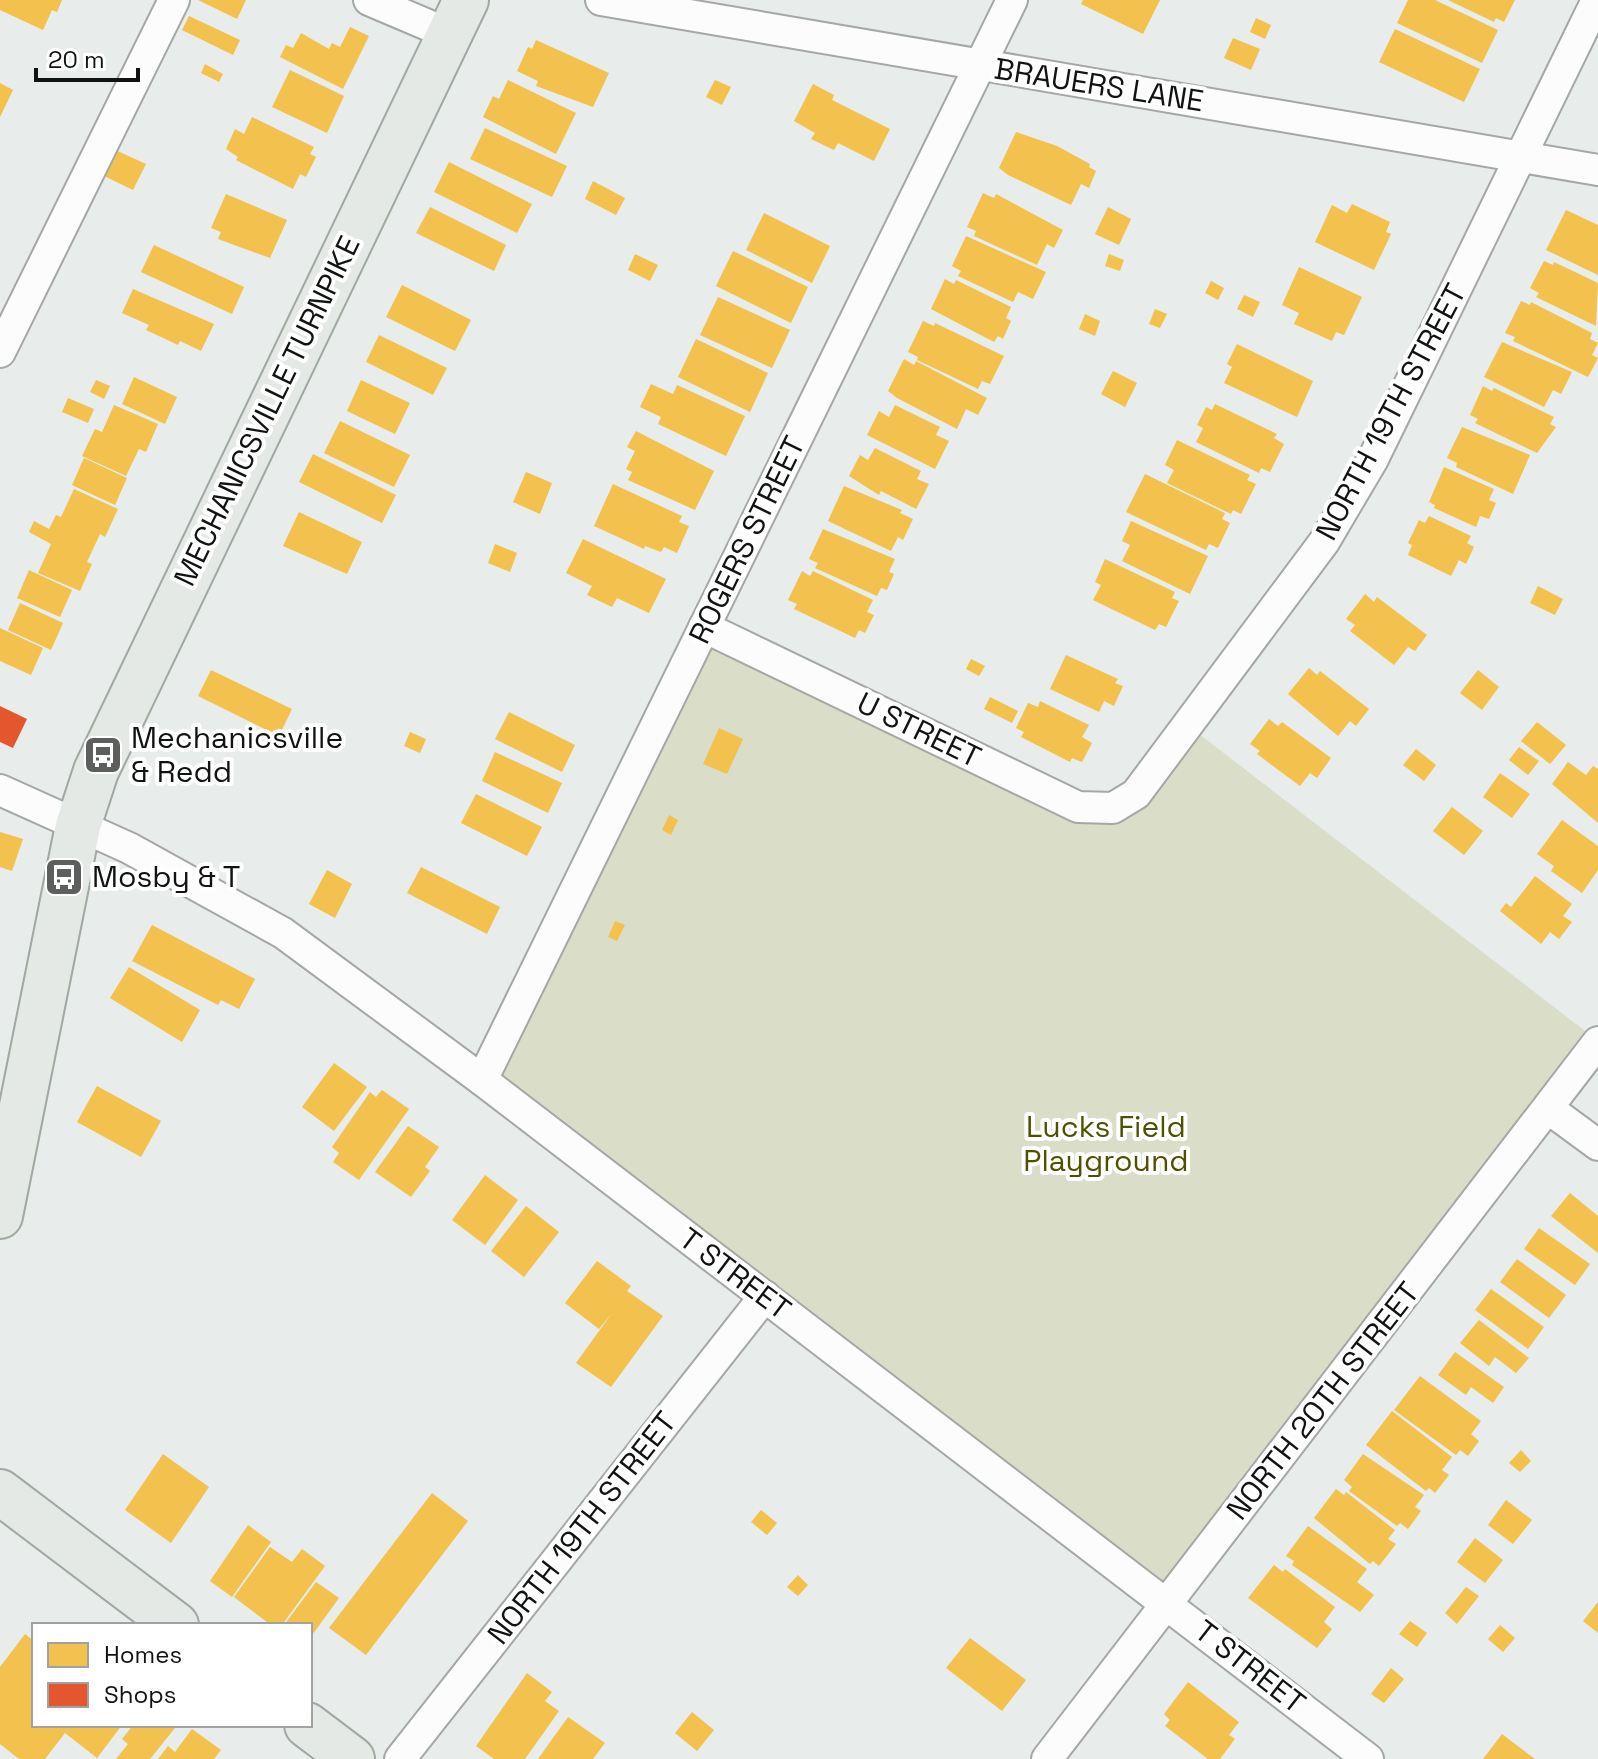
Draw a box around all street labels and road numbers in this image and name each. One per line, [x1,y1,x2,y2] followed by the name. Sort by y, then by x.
[992,49,1206,120] street label: BRAUERS LANE
[165,229,368,592] street label: MECHANICSVILLE TURNPIKE
[1306,277,1475,547] street label: NORTH 19TH STREET
[679,430,814,650] street label: ROGERS STREET
[851,683,988,776] street label: U STREET
[672,1219,799,1328] street label: T STREET
[1218,1274,1428,1528] street label: NORTH 20TH STREET
[478,1403,685,1652] street label: NORTH 19TH STREET
[1187,1611,1314,1722] street label: T STREET

